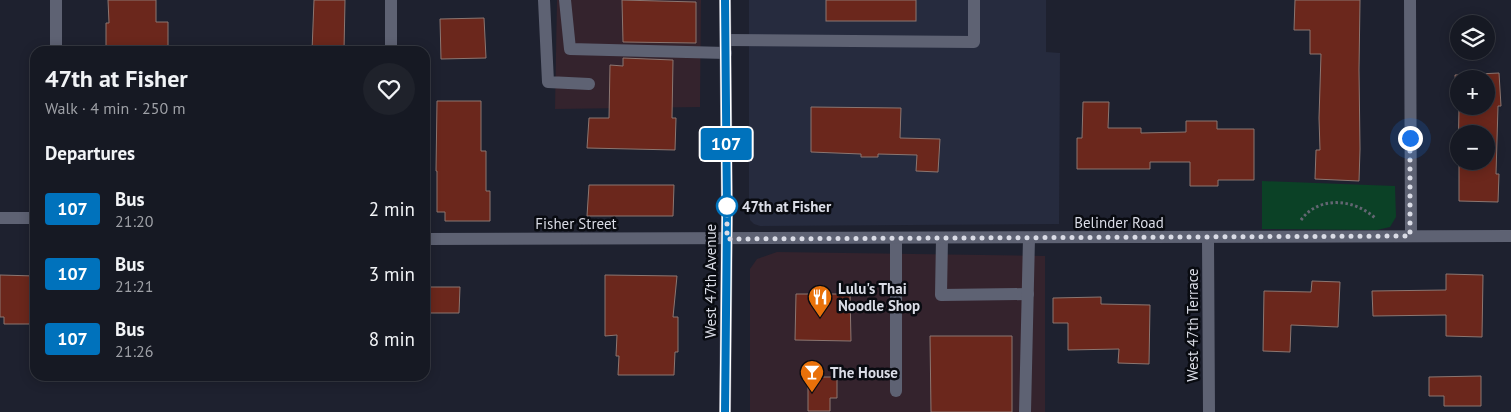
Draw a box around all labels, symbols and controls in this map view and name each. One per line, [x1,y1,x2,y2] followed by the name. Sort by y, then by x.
[1450,15,1495,170] map controls
[1450,15,1495,60] button: layers
[45,63,188,94] text: 47th at Fisher
[363,63,415,115] button: heart
[1450,70,1495,115] button: +
[45,98,185,118] text: Walk · 4 min · 250 m
[1450,125,1495,170] button: −
[1398,126,1423,151] your location
[697,128,755,160] line badge: 107
[711,132,741,155] text: 107
[45,141,135,165] text: Departures
[115,187,144,211] text: Bus
[716,195,738,217] marker: 47th at Fisher
[57,197,88,220] text: 107
[369,197,415,221] text: 2 min
[742,197,832,216] place label: 47th at Fisher
[115,211,153,231] text: 21:20
[1074,213,1164,232] street label: Belinder Road
[535,214,617,233] street label: Fisher Street
[701,224,720,338] street label: West 47th Avenue
[115,252,144,276] text: Bus
[57,262,88,285] text: 107
[369,262,415,286] text: 3 min
[1183,268,1202,382] street label: West 47th Terrace
[115,276,153,296] text: 21:21
[838,279,920,315] place label: Lulu's Thai Noodle Shop
[807,284,833,318] restaurant icon: Lulu's Thai Noodle Shop
[115,317,144,341] text: Bus
[57,327,88,350] text: 107
[369,327,415,351] text: 8 min
[115,341,153,361] text: 21:26
[799,359,825,393] bar icon: The House
[830,363,898,382] place label: The House

